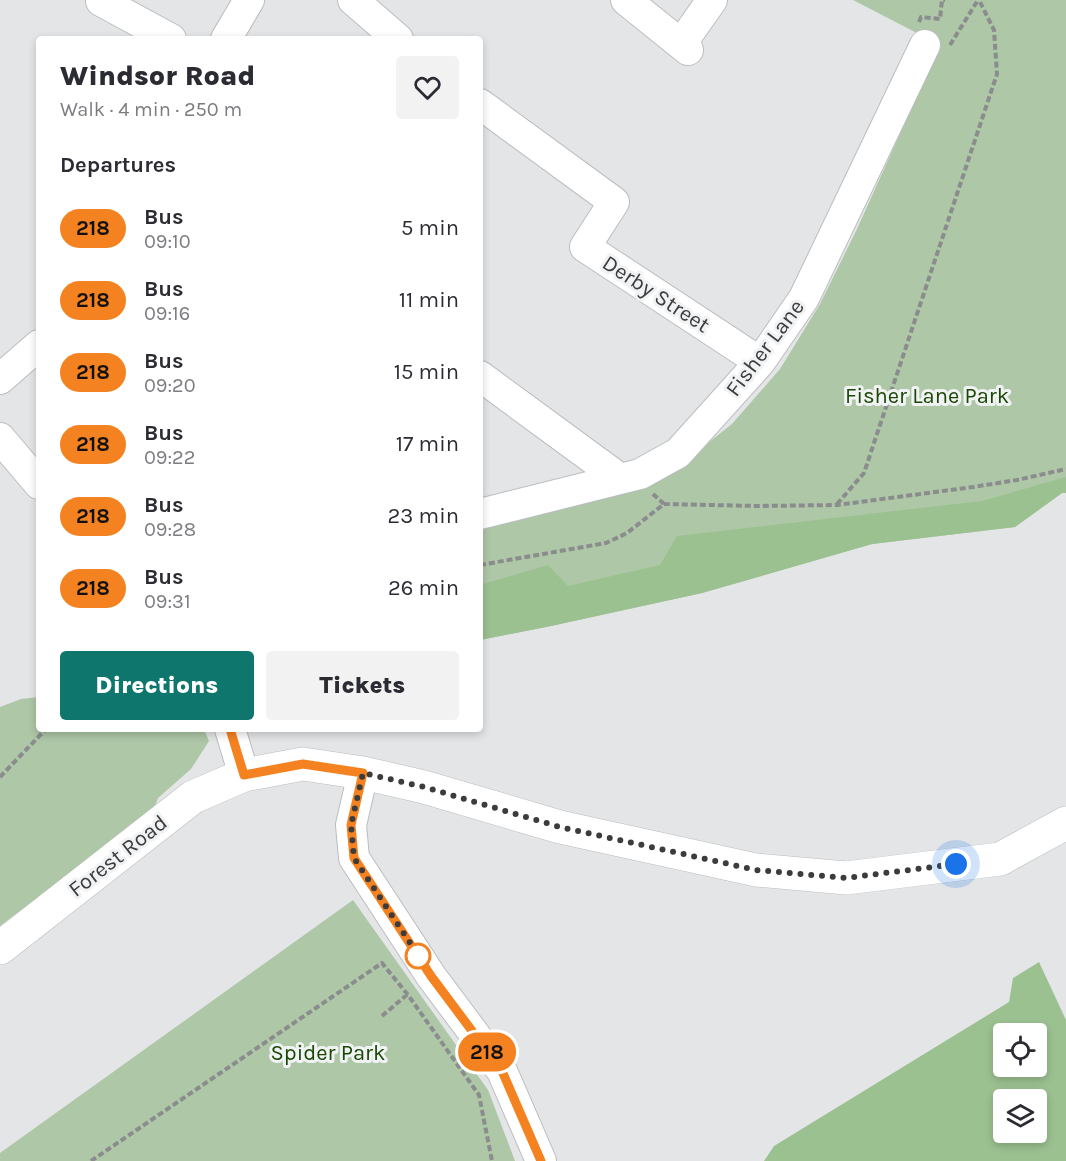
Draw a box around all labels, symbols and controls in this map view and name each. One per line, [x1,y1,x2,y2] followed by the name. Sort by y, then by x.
[396,56,459,119] button: heart
[60,59,255,92] text: Windsor Road
[60,98,242,121] text: Walk · 4 min · 250 m
[60,152,176,178] text: Departures
[144,204,184,230] text: Bus
[401,215,459,241] text: 5 min
[76,216,110,240] text: 218
[144,230,191,253] text: 09:10
[597,250,715,338] street label: Derby Street
[144,276,184,302] text: Bus
[399,287,459,313] text: 11 min
[76,288,110,312] text: 218
[720,295,810,401] street label: Fisher Lane
[144,302,190,325] text: 09:16
[144,348,184,374] text: Bus
[394,359,459,385] text: 15 min
[76,360,110,384] text: 218
[144,374,196,397] text: 09:20
[845,383,1009,409] park label: Fisher Lane Park
[144,420,184,446] text: Bus
[396,431,459,457] text: 17 min
[76,432,110,456] text: 218
[144,446,195,469] text: 09:22
[144,492,184,518] text: Bus
[388,503,459,529] text: 23 min
[76,504,110,528] text: 218
[144,518,196,541] text: 09:28
[144,564,184,590] text: Bus
[388,575,459,601] text: 26 min
[76,576,110,600] text: 218
[144,590,191,613] text: 09:31
[60,651,254,720] button: Directions
[266,651,459,720] button: Tickets
[64,809,172,903] street label: Forest Road
[941,849,971,879] your location
[405,943,431,969] unlabelled marker
[993,1023,1047,1143] map controls
[993,1023,1047,1077] button: locate
[452,1032,522,1072] line badge: 218
[271,1040,385,1066] park label: Spider Park
[470,1040,504,1064] text: 218
[993,1089,1047,1143] button: layers

